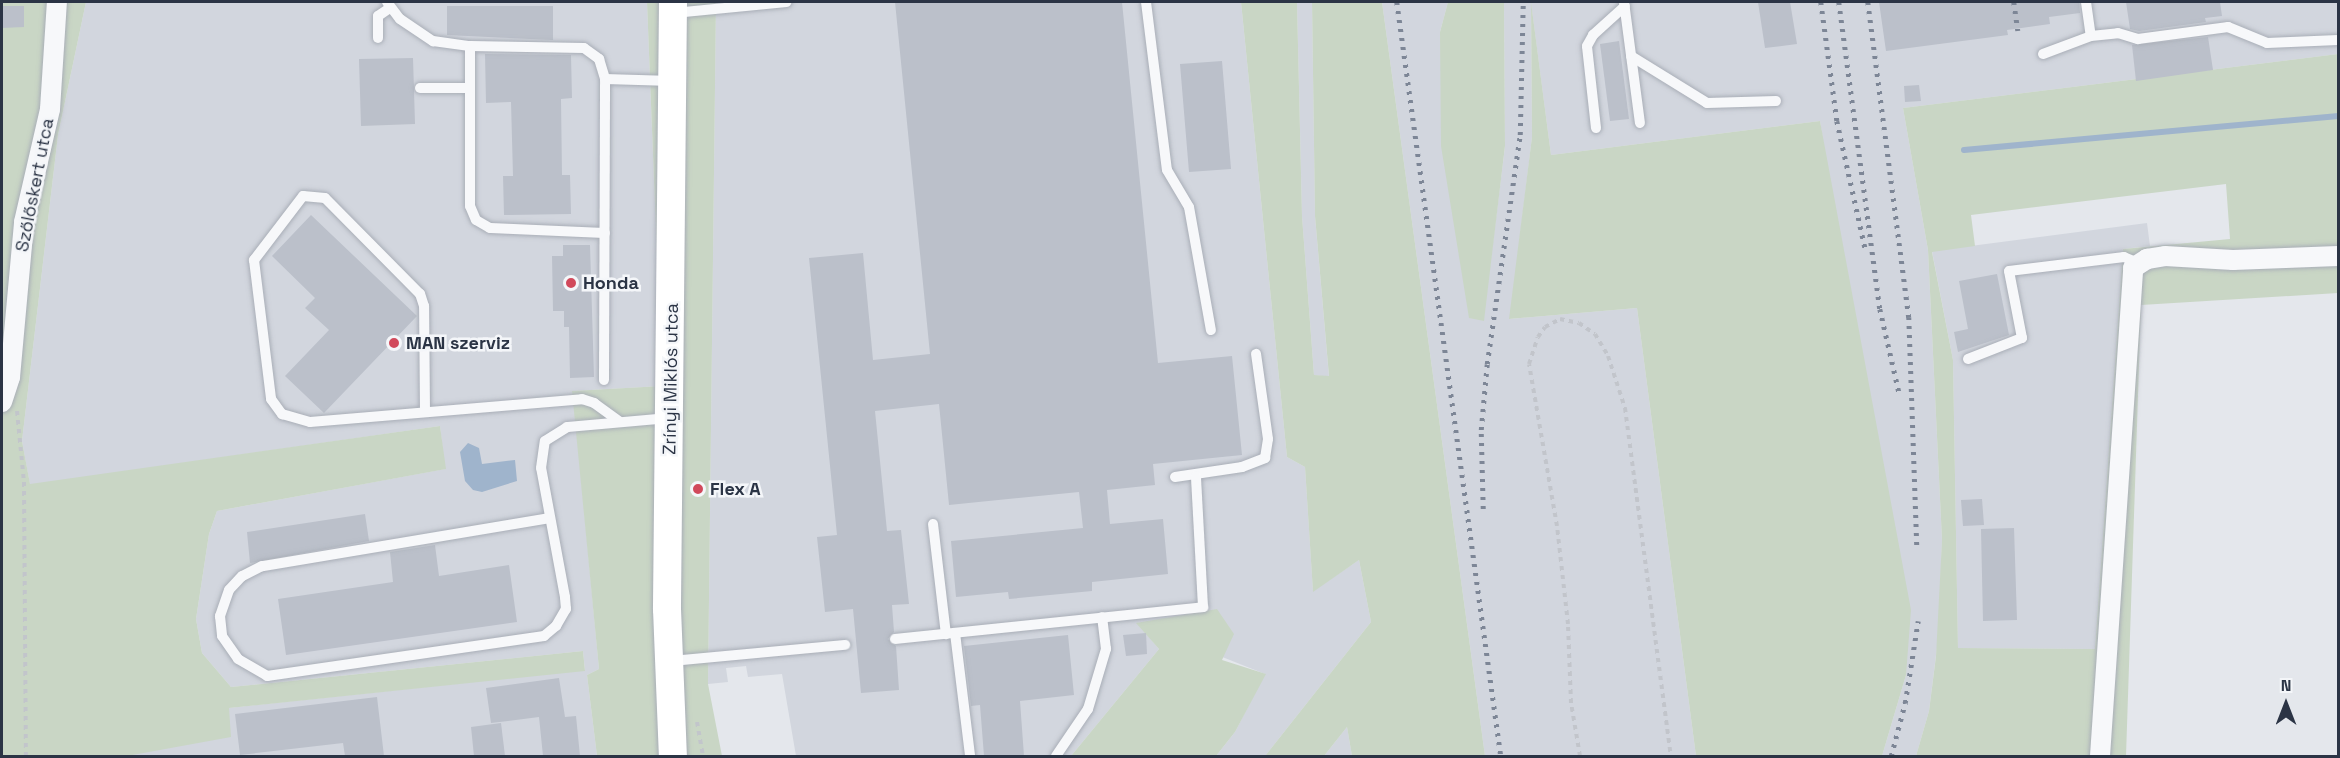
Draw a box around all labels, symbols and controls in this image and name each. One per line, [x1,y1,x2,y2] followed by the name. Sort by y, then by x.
[11,116,59,254] street label: Szőlőskert utca
[583,272,639,294] place label: Honda
[564,276,578,290] marker: Honda
[659,303,683,455] street label: Zrínyi Miklós utca
[406,332,510,354] place label: MAN szerviz
[387,336,401,350] marker: MAN szerviz
[710,478,761,500] place label: Flex A
[691,482,705,496] marker: Flex A
[2256,674,2316,734] north arrow
[2281,675,2291,696] text: N

